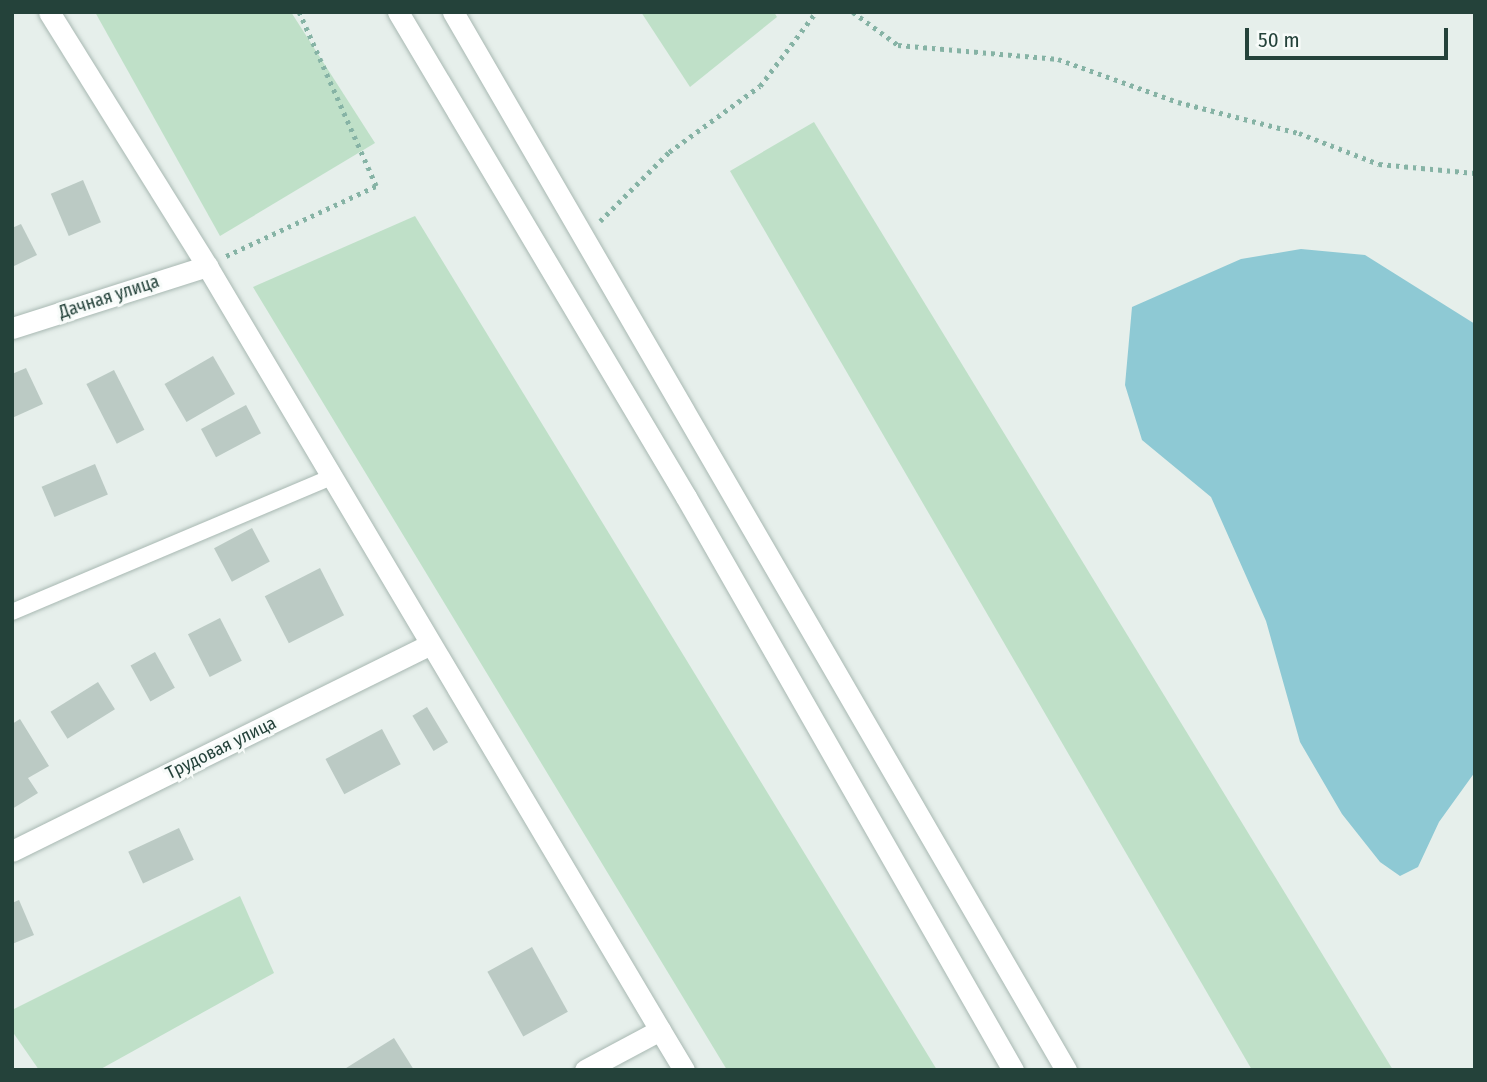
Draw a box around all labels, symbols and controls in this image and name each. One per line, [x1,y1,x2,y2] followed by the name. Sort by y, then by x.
[1249,14,1452,58] scale bar
[1258,27,1300,53] text: 50 m
[56,271,162,323] street label: Дачная улица
[162,712,280,784] street label: Трудовая улица

